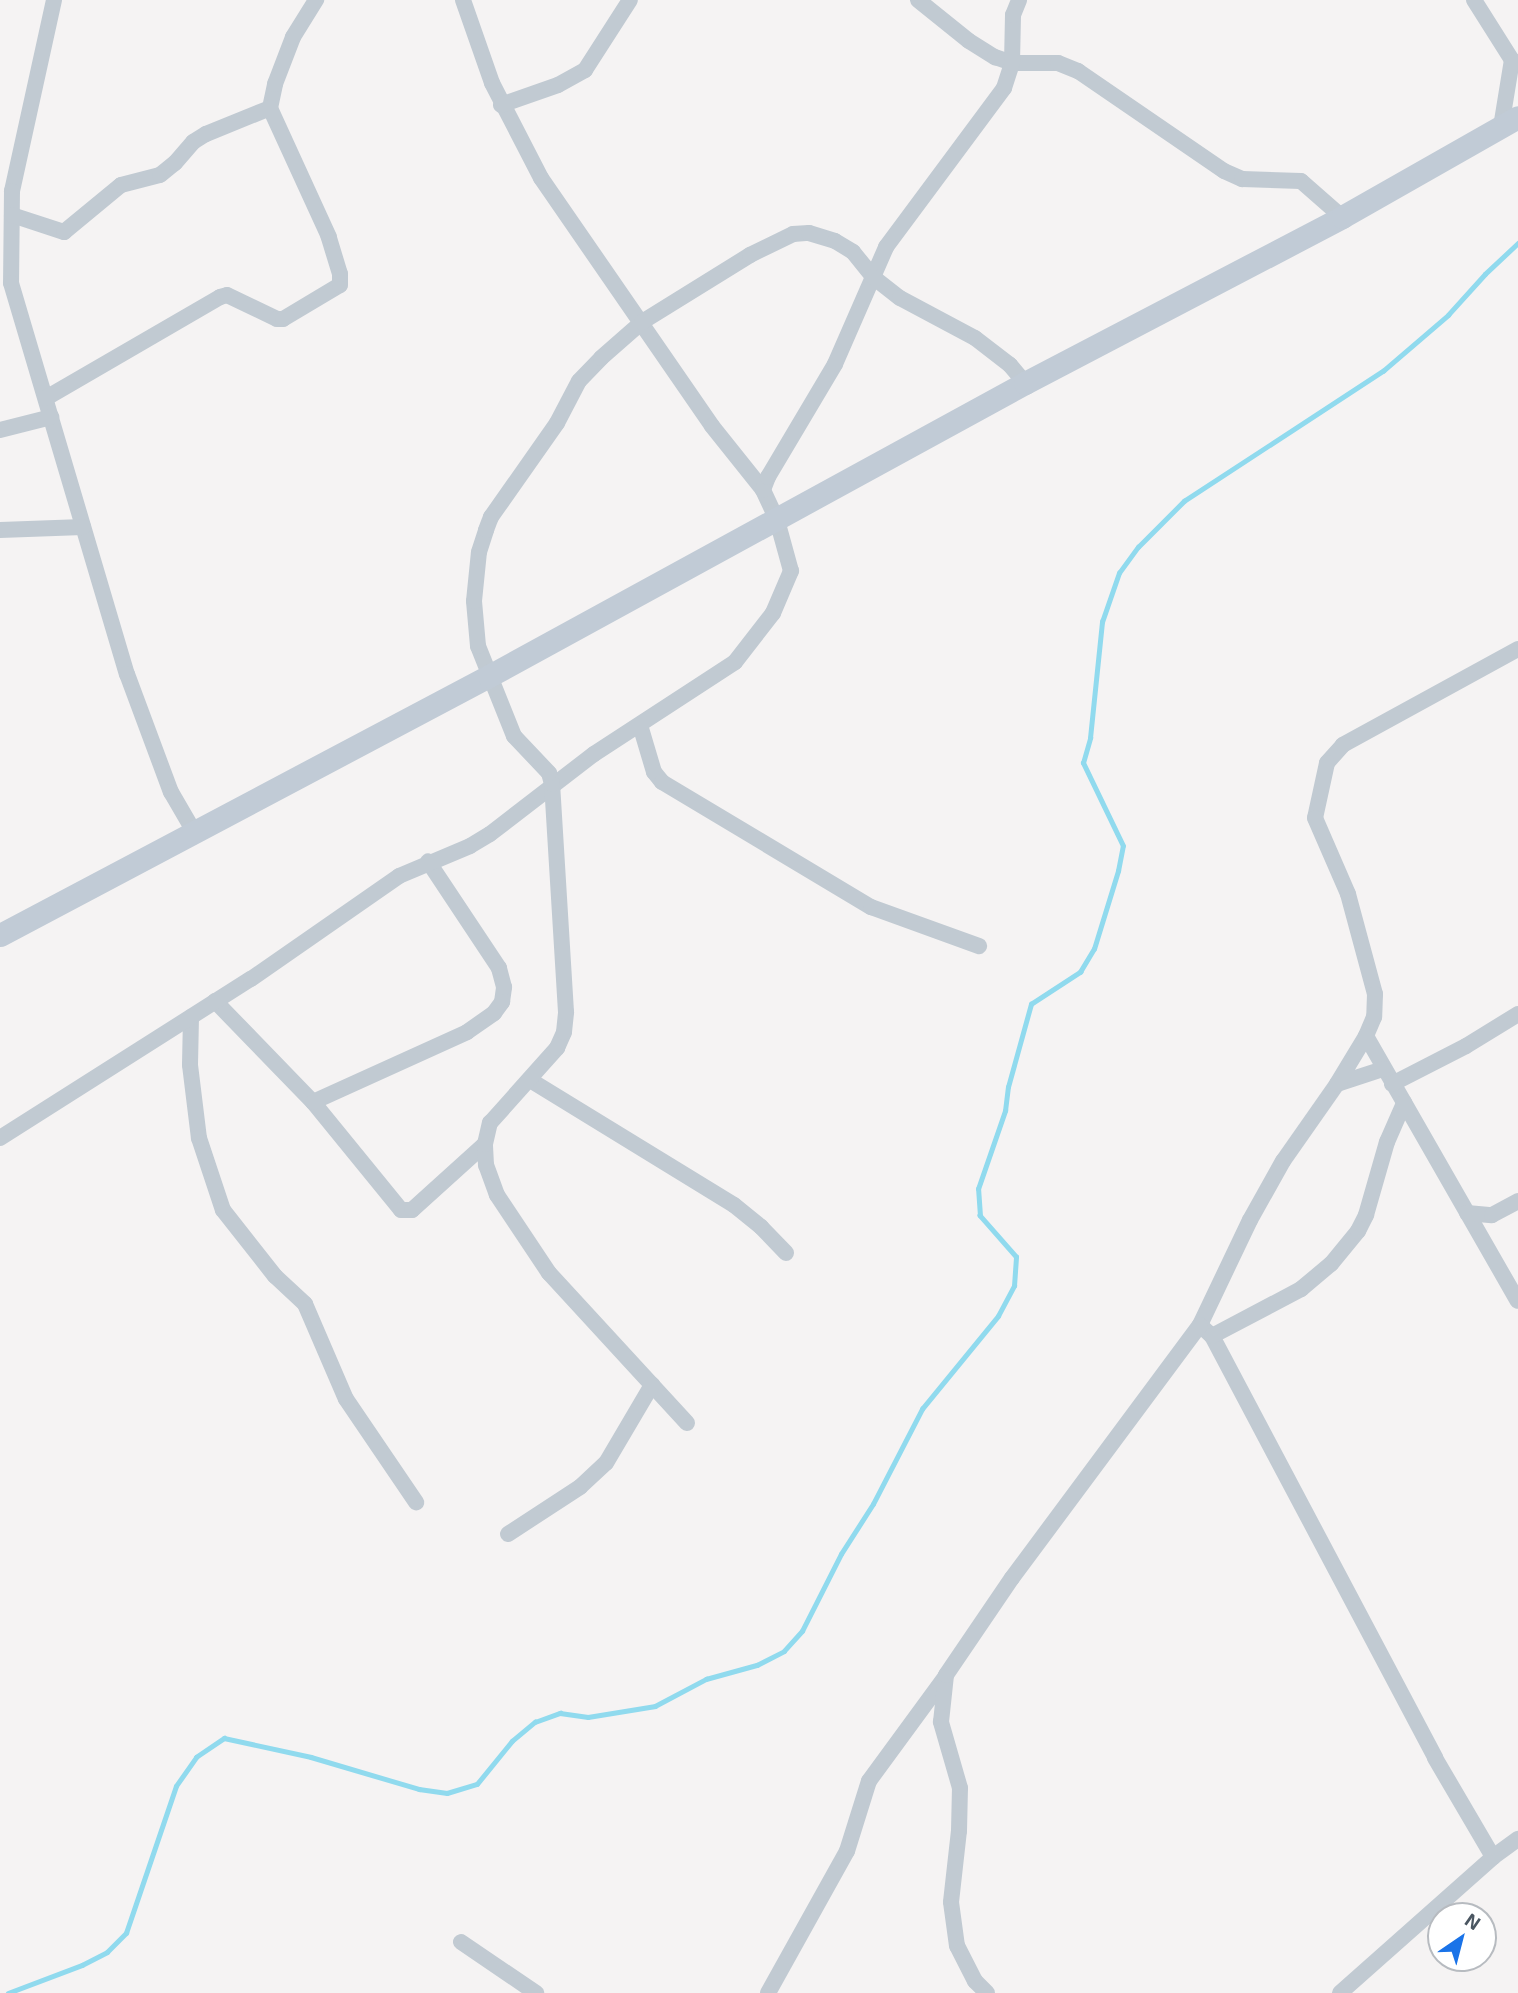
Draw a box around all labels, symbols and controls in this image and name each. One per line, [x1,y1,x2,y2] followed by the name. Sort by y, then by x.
[1427,1902,1497,1972] north arrow
[1461,1908,1485,1934] text: N

